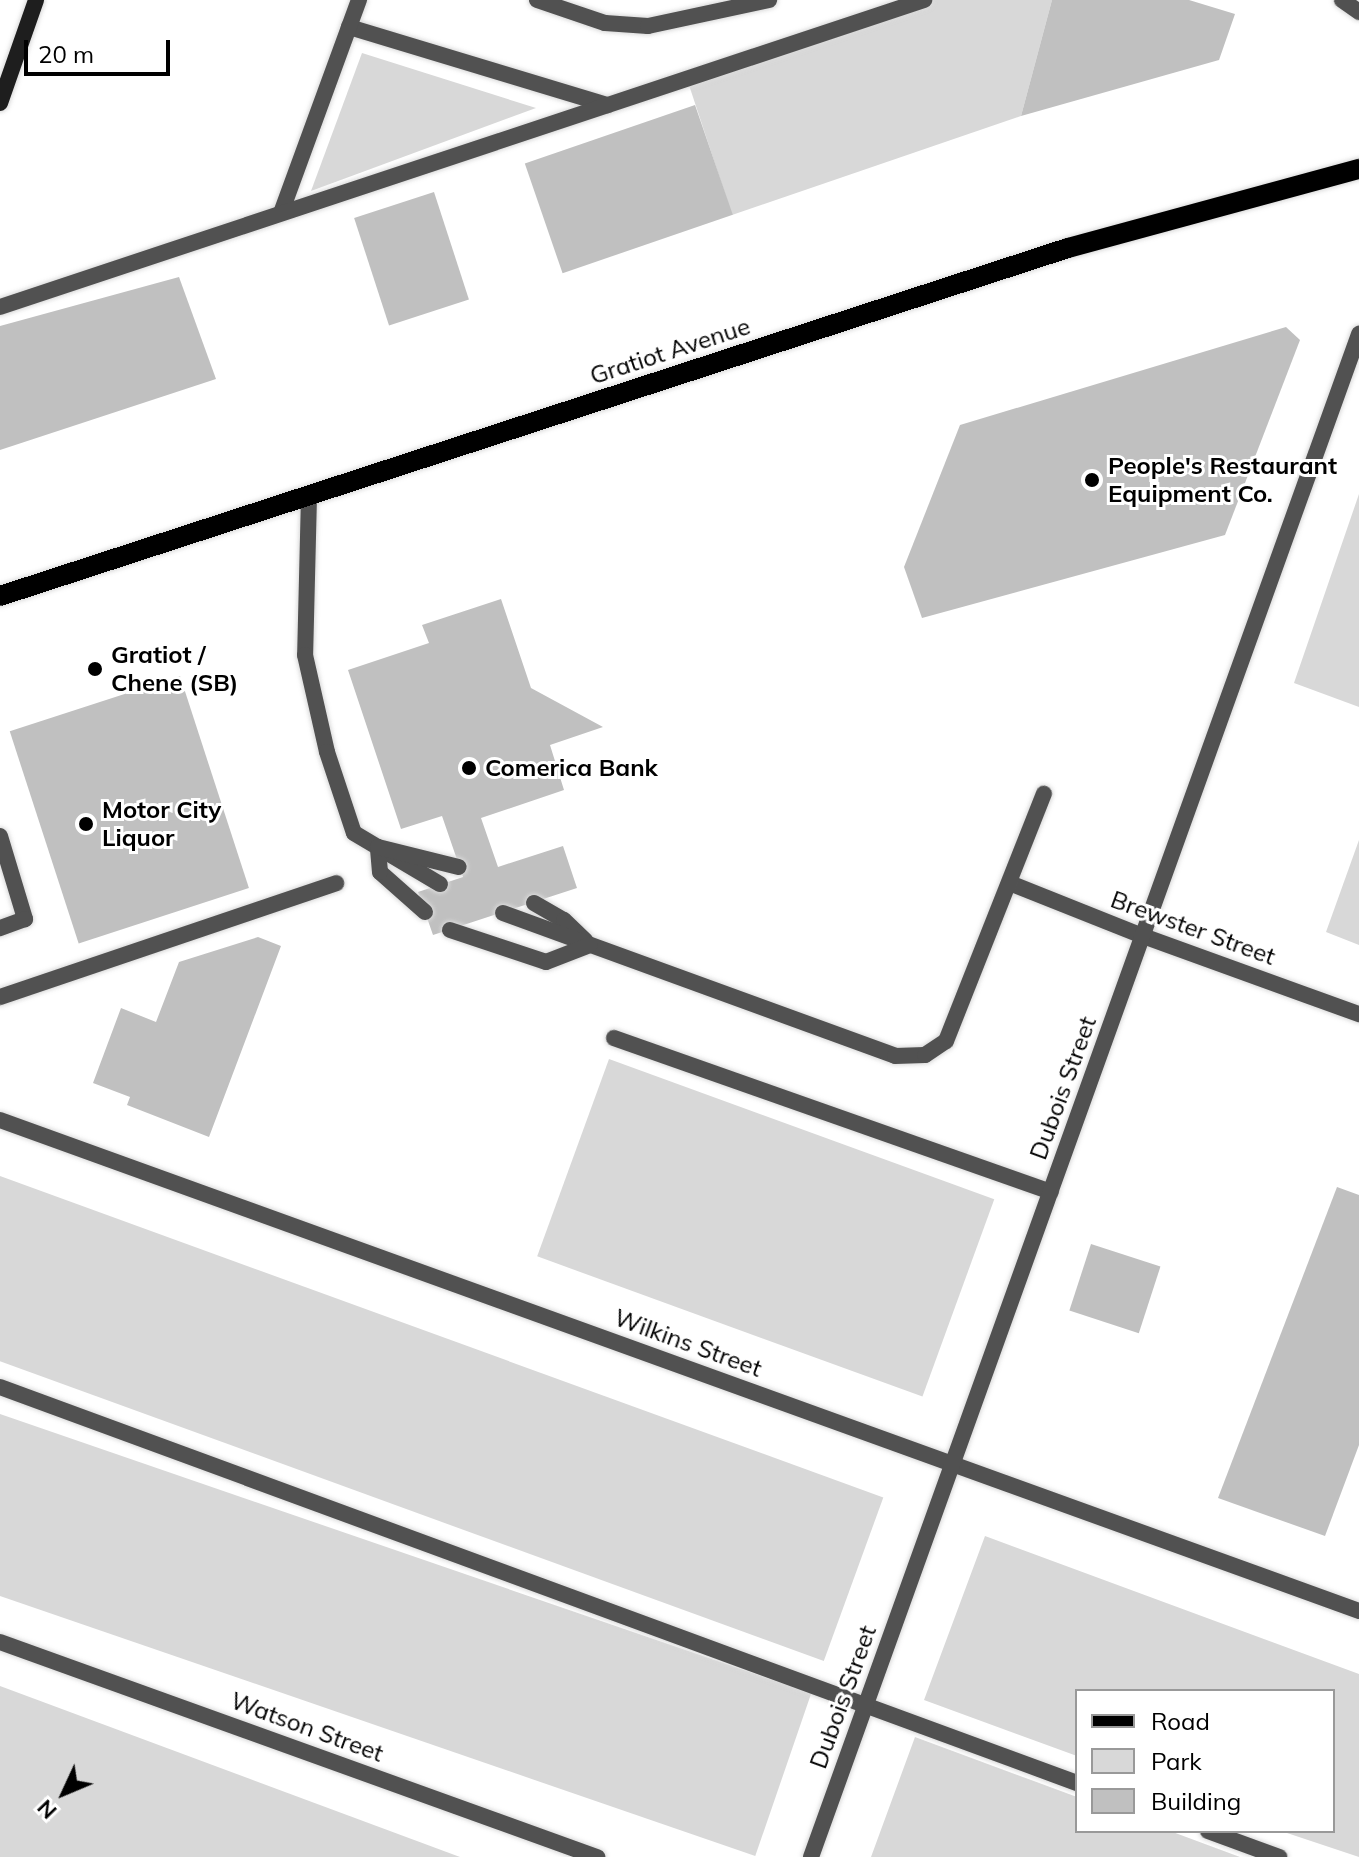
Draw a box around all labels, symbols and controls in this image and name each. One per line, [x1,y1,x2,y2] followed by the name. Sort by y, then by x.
[28,24,174,74] scale bar
[38,39,94,69] text: 20 m
[586,312,754,390] street label: Gratiot Avenue
[1108,452,1337,508] place label: People's Restaurant Equipment Co.
[1083,471,1101,489] marker: People's Restaurant Equipment Co.
[111,641,238,697] place label: Gratiot / Chene (SB)
[86,660,104,678] marker: Gratiot / Chene (SB)
[485,754,658,782] place label: Comerica Bank
[460,759,478,777] marker: Comerica Bank
[102,796,221,852] place label: Motor City Liquor
[77,815,95,833] marker: Motor City Liquor
[1107,885,1279,971] street label: Brewster Street
[1024,1013,1102,1163] street label: Dubois Street
[610,1303,766,1383] street label: Wilkins Street
[804,1622,882,1772] street label: Dubois Street
[227,1686,387,1768] street label: Watson Street
[1075,1689,1335,1833] legend
[1151,1706,1210,1736] text: Road
[1151,1746,1202,1776] text: Park
[24,1753,104,1833] north arrow
[1151,1786,1241,1816] text: Building
[31,1794,63,1825] text: N

